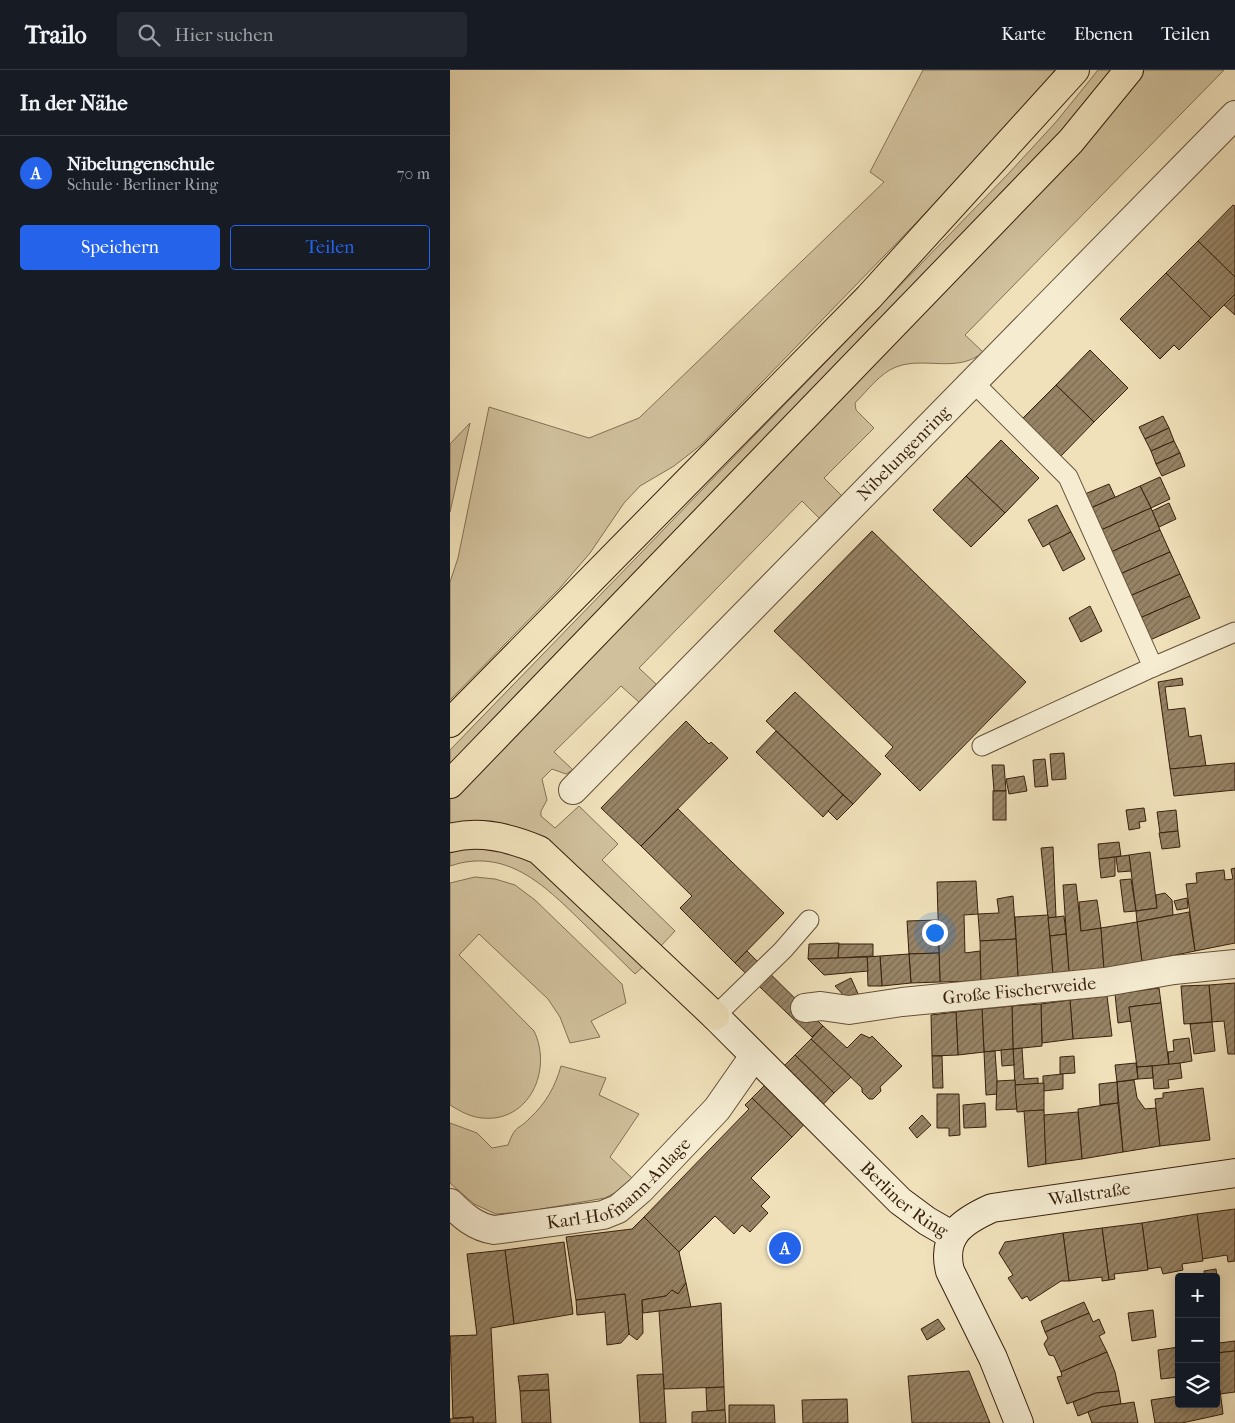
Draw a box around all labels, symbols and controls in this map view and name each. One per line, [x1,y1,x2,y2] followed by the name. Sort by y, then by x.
[117,12,467,57] search box
[25,21,87,49] text: Trailo
[135,21,163,49] icon: search
[175,24,274,46] text: Hier suchen
[1001,24,1046,45] text: Karte
[1074,24,1133,45] text: Ebenen
[1161,24,1210,45] text: Teilen
[20,91,128,115] text: In der Nähe
[67,153,214,175] text: Nibelungenschule
[31,164,41,183] text: A
[397,164,430,183] text: 70 m
[67,175,218,194] text: Schule · Berliner Ring
[20,225,220,270] button: Speichern
[230,225,430,270] button: Teilen
[853,401,955,505] street label: Nibelungenring
[922,920,948,946] your location
[942,973,1097,1009] street label: Große Fischerweide
[545,1133,695,1234] street label: Karl-Hofmann-Anlage
[856,1158,952,1242] street label: Berliner Ring
[1046,1178,1132,1211] street label: Wallstraße
[769,1229,801,1267] pin: A
[1175,1273,1220,1408] map controls
[1175,1273,1220,1318] button: +
[1175,1318,1220,1363] button: −
[1175,1363,1220,1408] button: layers

